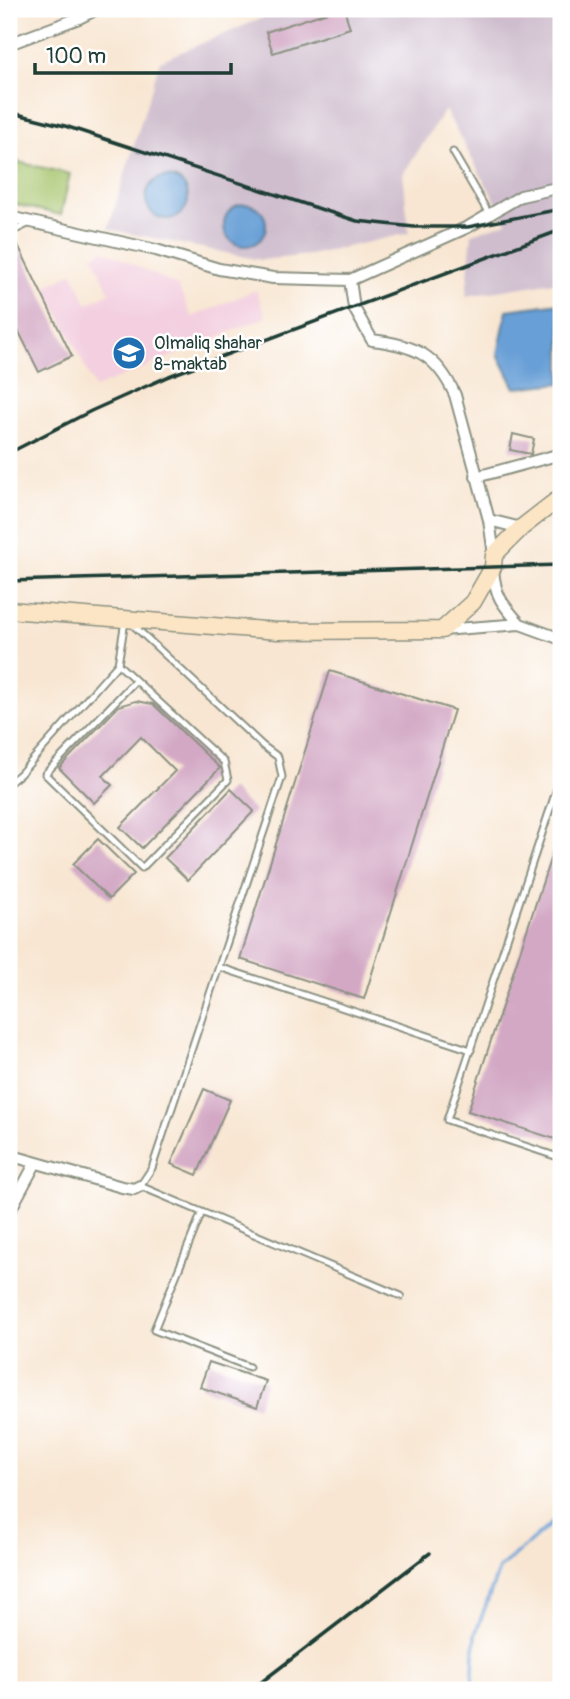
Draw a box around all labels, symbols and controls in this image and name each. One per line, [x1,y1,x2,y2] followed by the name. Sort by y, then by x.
[35,32,231,76] scale bar
[46,43,106,70] text: 100 m
[154,332,263,376] place label: Olmaliq shahar 8-maktab
[110,334,148,372] school or university icon: Olmaliq shahar 8-maktab

